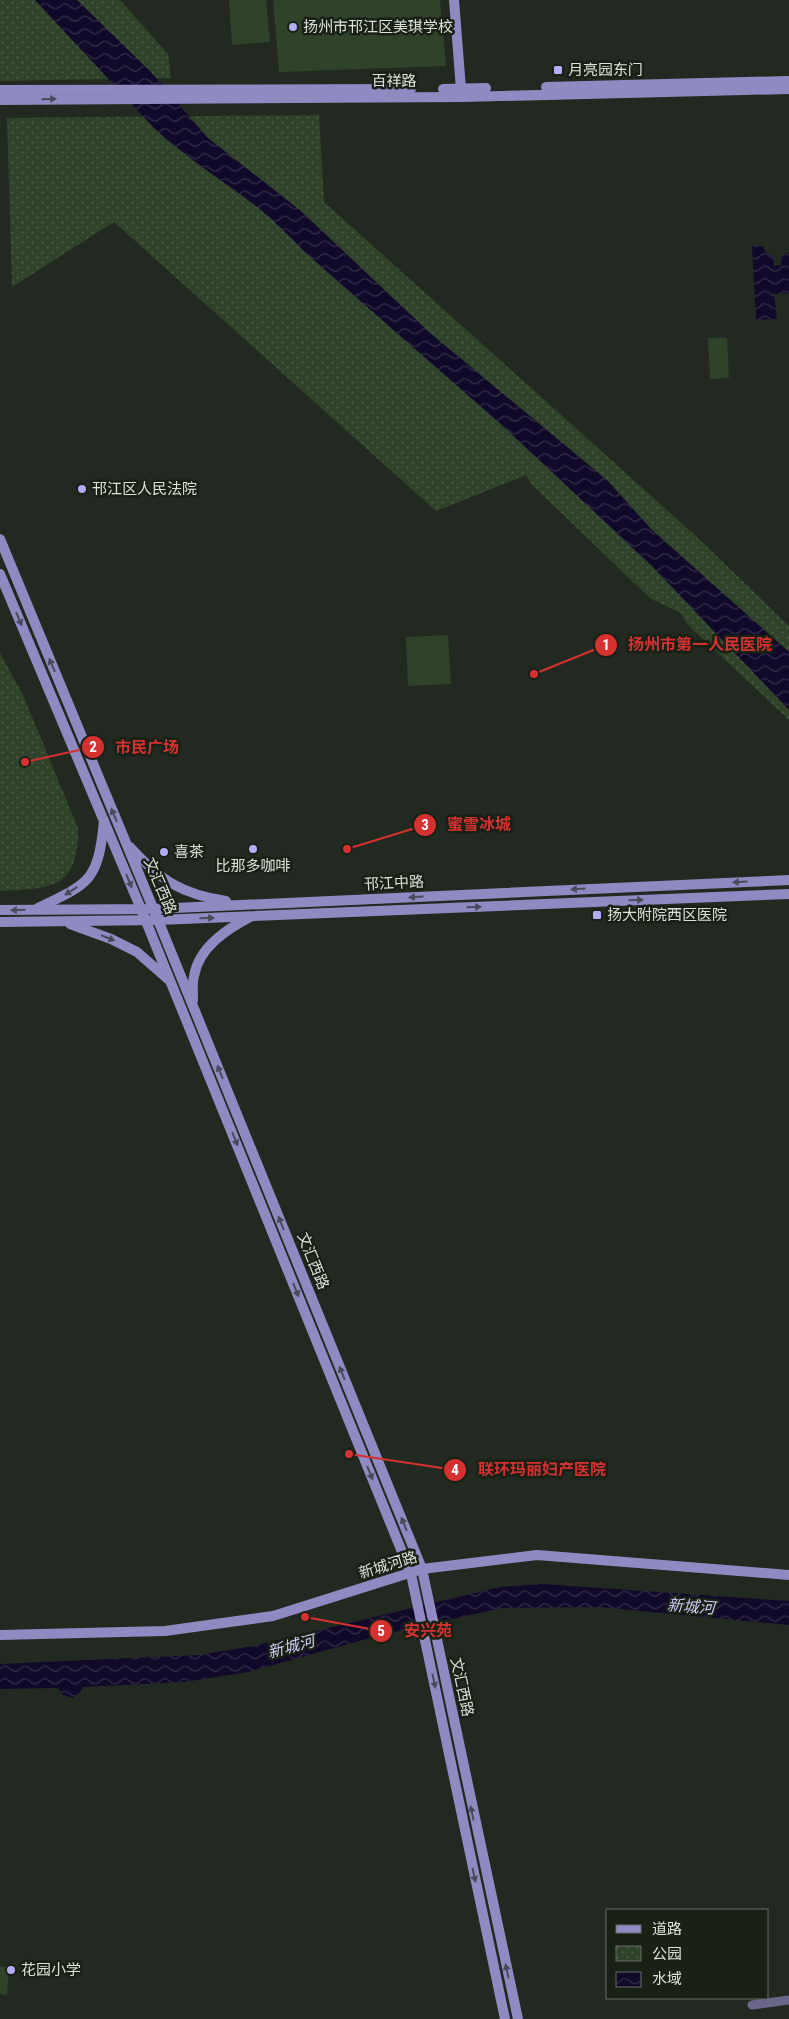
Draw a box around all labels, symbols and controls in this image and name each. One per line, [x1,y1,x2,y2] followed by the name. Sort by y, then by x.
[303,18,453,36] place label: 扬州市邗江区美琪学校
[287,21,299,33] marker: 扬州市邗江区美琪学校
[568,61,643,79] place label: 月亮园东门
[552,64,564,76] marker: 月亮园东门
[371,72,417,90] street label: 百祥路
[41,95,57,103] one-way arrow
[92,480,197,498] place label: 邗江区人民法院
[76,483,88,495] marker: 邗江区人民法院
[15,612,23,627] one-way arrow
[593,629,782,660] callout: 扬州市第一人民医院
[628,635,772,654] text: 扬州市第一人民医院
[602,636,610,654] text: 1
[47,658,55,672] one-way arrow
[80,732,189,763] callout: 市民广场
[89,738,97,756] text: 2
[115,738,179,757] text: 市民广场
[110,807,118,822] one-way arrow
[412,809,521,840] callout: 蜜雪冰城
[447,815,511,834] text: 蜜雪冰城
[421,816,429,834] text: 3
[174,843,204,861] place label: 喜茶
[247,843,259,855] marker: 比那多咖啡
[158,846,170,858] marker: 喜茶
[140,855,180,917] street label: 文汇西路
[215,857,291,875] place label: 比那多咖啡
[364,872,424,894] street label: 邗江中路
[126,874,134,888] one-way arrow
[732,879,748,887] one-way arrow
[64,886,78,896] one-way arrow
[570,886,586,894] one-way arrow
[407,893,423,901] one-way arrow
[628,896,644,904] one-way arrow
[466,902,482,910] one-way arrow
[9,906,25,914] one-way arrow
[607,906,727,924] place label: 扬大附院西区医院
[591,909,603,921] marker: 扬大附院西区医院
[199,913,215,921] one-way arrow
[100,935,115,942] one-way arrow
[216,1064,224,1079] one-way arrow
[231,1132,239,1146] one-way arrow
[277,1215,285,1230] one-way arrow
[293,1230,333,1292] street label: 文汇西路
[292,1283,300,1297] one-way arrow
[338,1366,346,1381] one-way arrow
[443,1454,616,1485] callout: 联环玛丽妇产医院
[478,1460,606,1479] text: 联环玛丽妇产医院
[451,1461,459,1479] text: 4
[366,1466,374,1481] one-way arrow
[399,1517,407,1531] one-way arrow
[357,1548,419,1582] street label: 新城河路
[666,1595,719,1618] water label: 新城河
[369,1615,462,1646] callout: 安兴苑
[404,1621,452,1640] text: 安兴苑
[377,1622,385,1640] text: 5
[265,1630,320,1662] water label: 新城河
[447,1656,477,1718] street label: 文汇西路
[430,1674,438,1690] one-way arrow
[468,1804,476,1820] one-way arrow
[471,1867,479,1883] one-way arrow
[606,1909,769,1999] legend
[652,1920,682,1938] text: 道路
[652,1945,682,1963] text: 公园
[21,1961,81,1979] place label: 花园小学
[5,1964,17,1976] marker: 花园小学
[503,1964,511,1979] one-way arrow
[652,1970,682,1988] text: 水域

